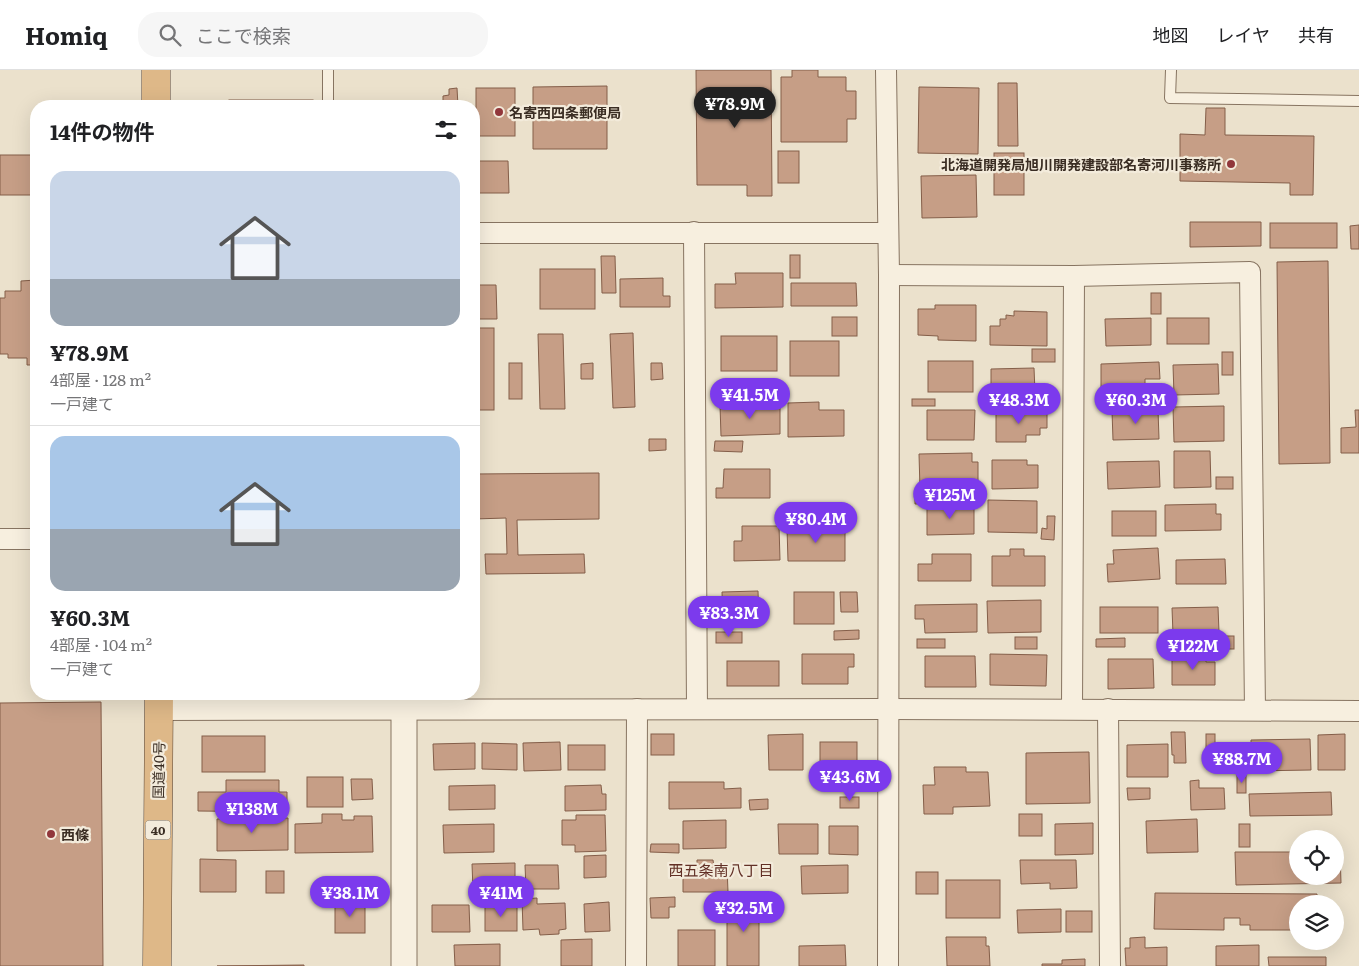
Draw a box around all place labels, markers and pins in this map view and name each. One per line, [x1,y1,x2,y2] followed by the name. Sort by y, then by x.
[694,87,776,129] pin: ¥78.9M
[509,102,621,122] place label: 名寄西四条郵便局
[493,106,505,118] marker: 名寄西四条郵便局
[941,154,1221,174] place label: 北海道開発局旭川開発建設部名寄河川事務所
[1225,158,1237,170] marker: 北海道開発局旭川開発建設部名寄河川事務所
[709,378,791,420] pin: ¥41.5M
[978,382,1060,425] pin: ¥48.3M
[1095,382,1177,425] pin: ¥60.3M
[915,478,985,520] pin: ¥125M
[775,502,857,544] pin: ¥80.4M
[688,596,770,638] pin: ¥83.3M
[1158,628,1228,671] pin: ¥122M
[1201,742,1283,784] pin: ¥88.7M
[809,760,891,802] pin: ¥43.6M
[217,792,287,834] pin: ¥138M
[61,824,89,844] place label: 西條
[45,828,57,840] marker: 西條
[309,876,391,918] pin: ¥38.1M
[471,876,531,918] pin: ¥41M
[703,890,785,933] pin: ¥32.5M

